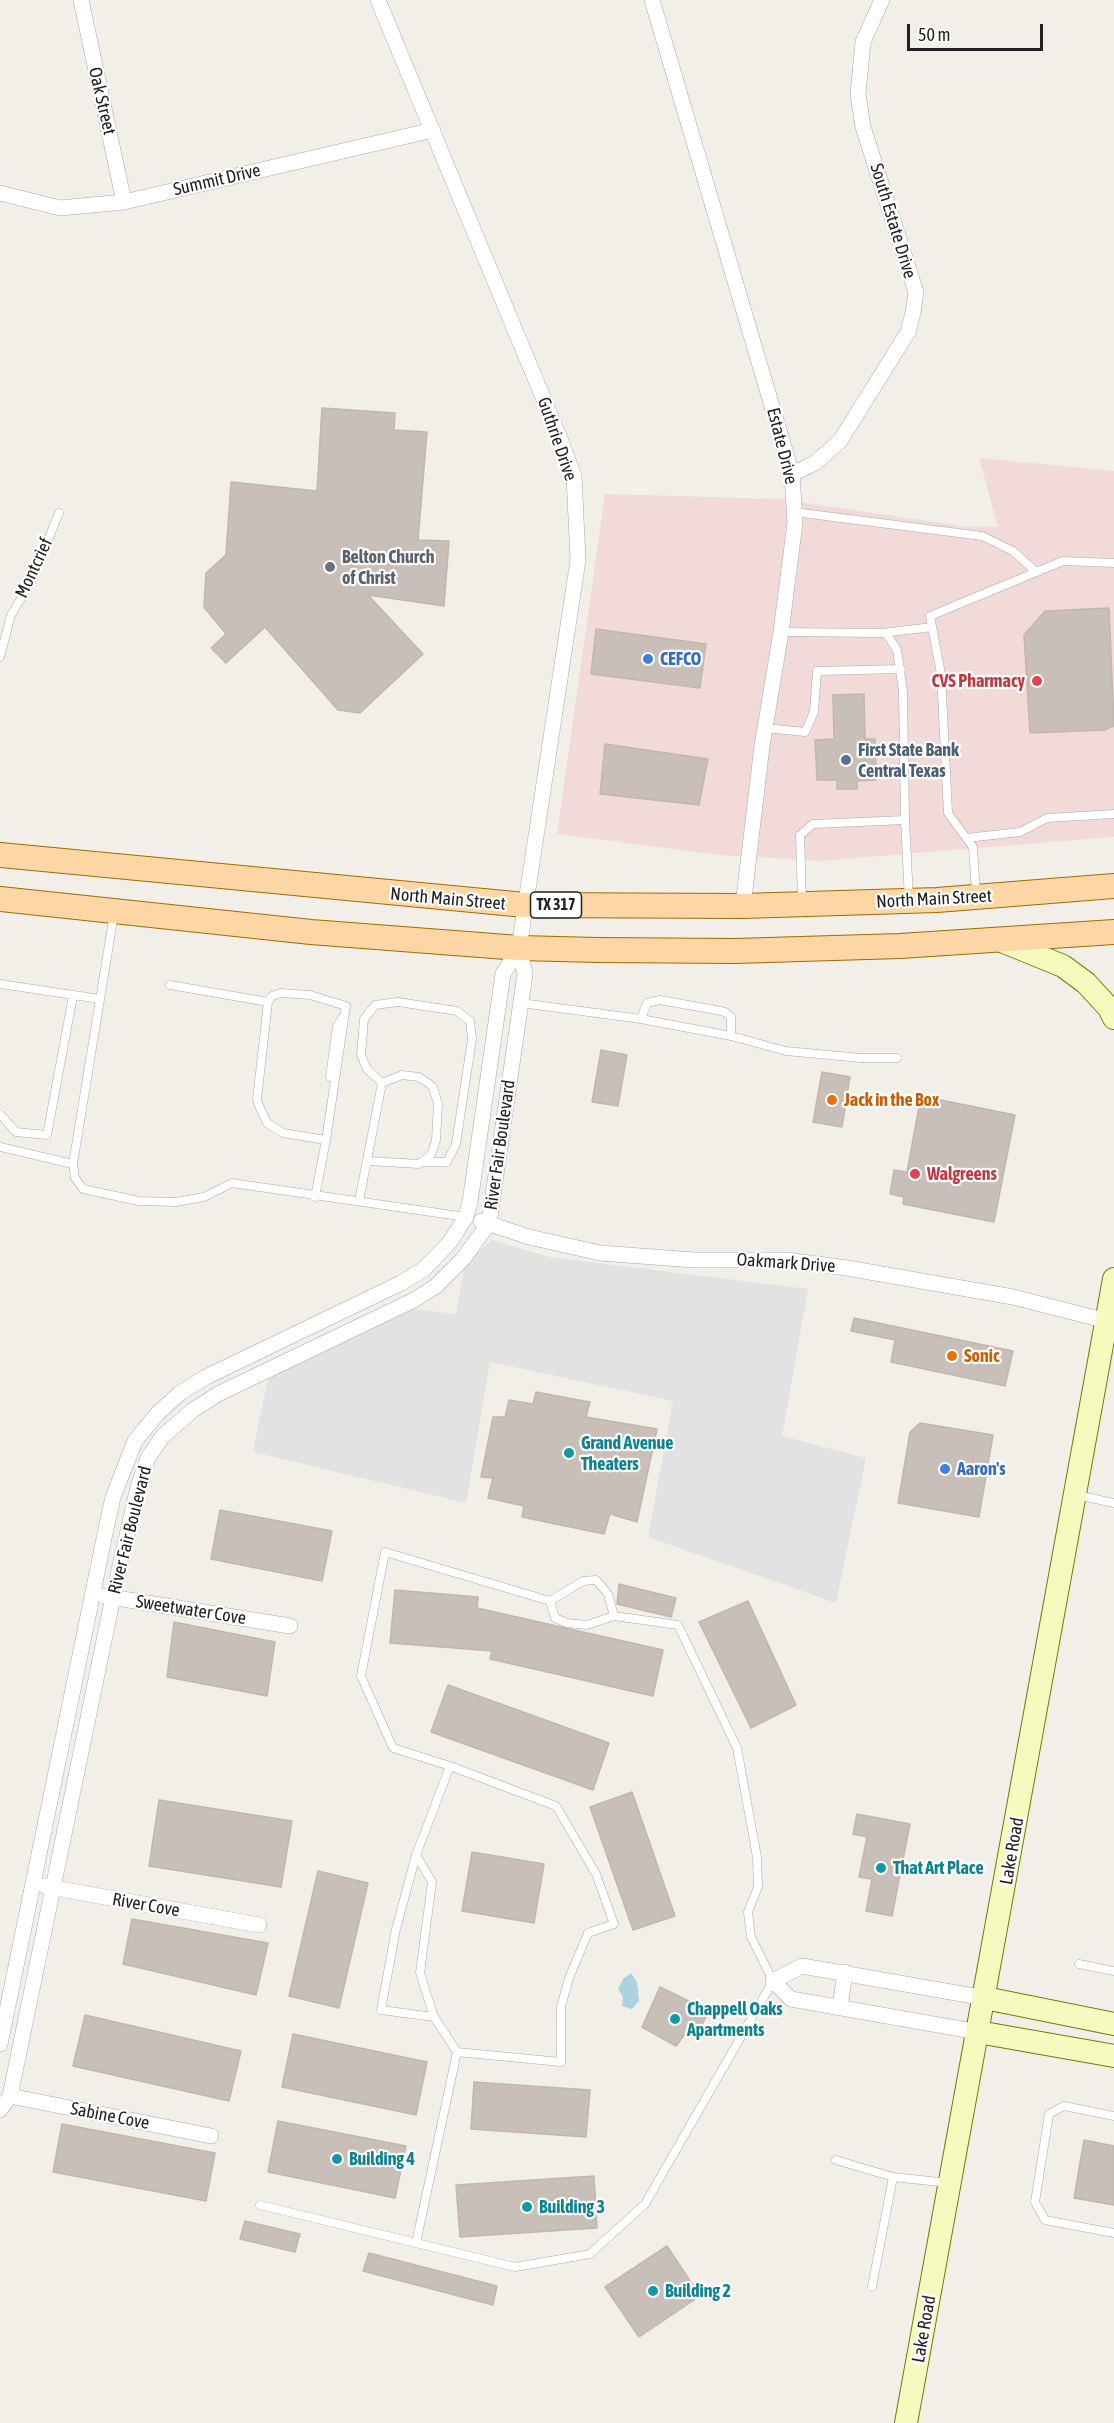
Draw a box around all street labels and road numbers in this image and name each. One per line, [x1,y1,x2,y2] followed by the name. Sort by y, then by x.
[84,65,120,137] street label: Oak Street
[171,159,263,201] street label: Summit Drive
[865,161,921,281] street label: South Estate Drive
[533,394,581,484] street label: Guthrie Drive
[762,405,802,487] street label: Estate Drive
[11,535,57,601] street label: Montcrief
[389,883,507,915] street label: North Main Street
[876,885,992,913] street label: North Main Street
[530,892,582,918] road number: TX 317
[480,1079,520,1211] street label: River Fair Boulevard
[736,1249,836,1277] street label: Oakmark Drive
[104,1464,156,1596] street label: River Fair Boulevard
[134,1591,248,1629] street label: Sweetwater Cove
[995,1816,1029,1886] street label: Lake Road
[111,1888,181,1922] street label: River Cove
[69,2098,151,2134] street label: Sabine Cove
[907,2294,941,2364] street label: Lake Road

